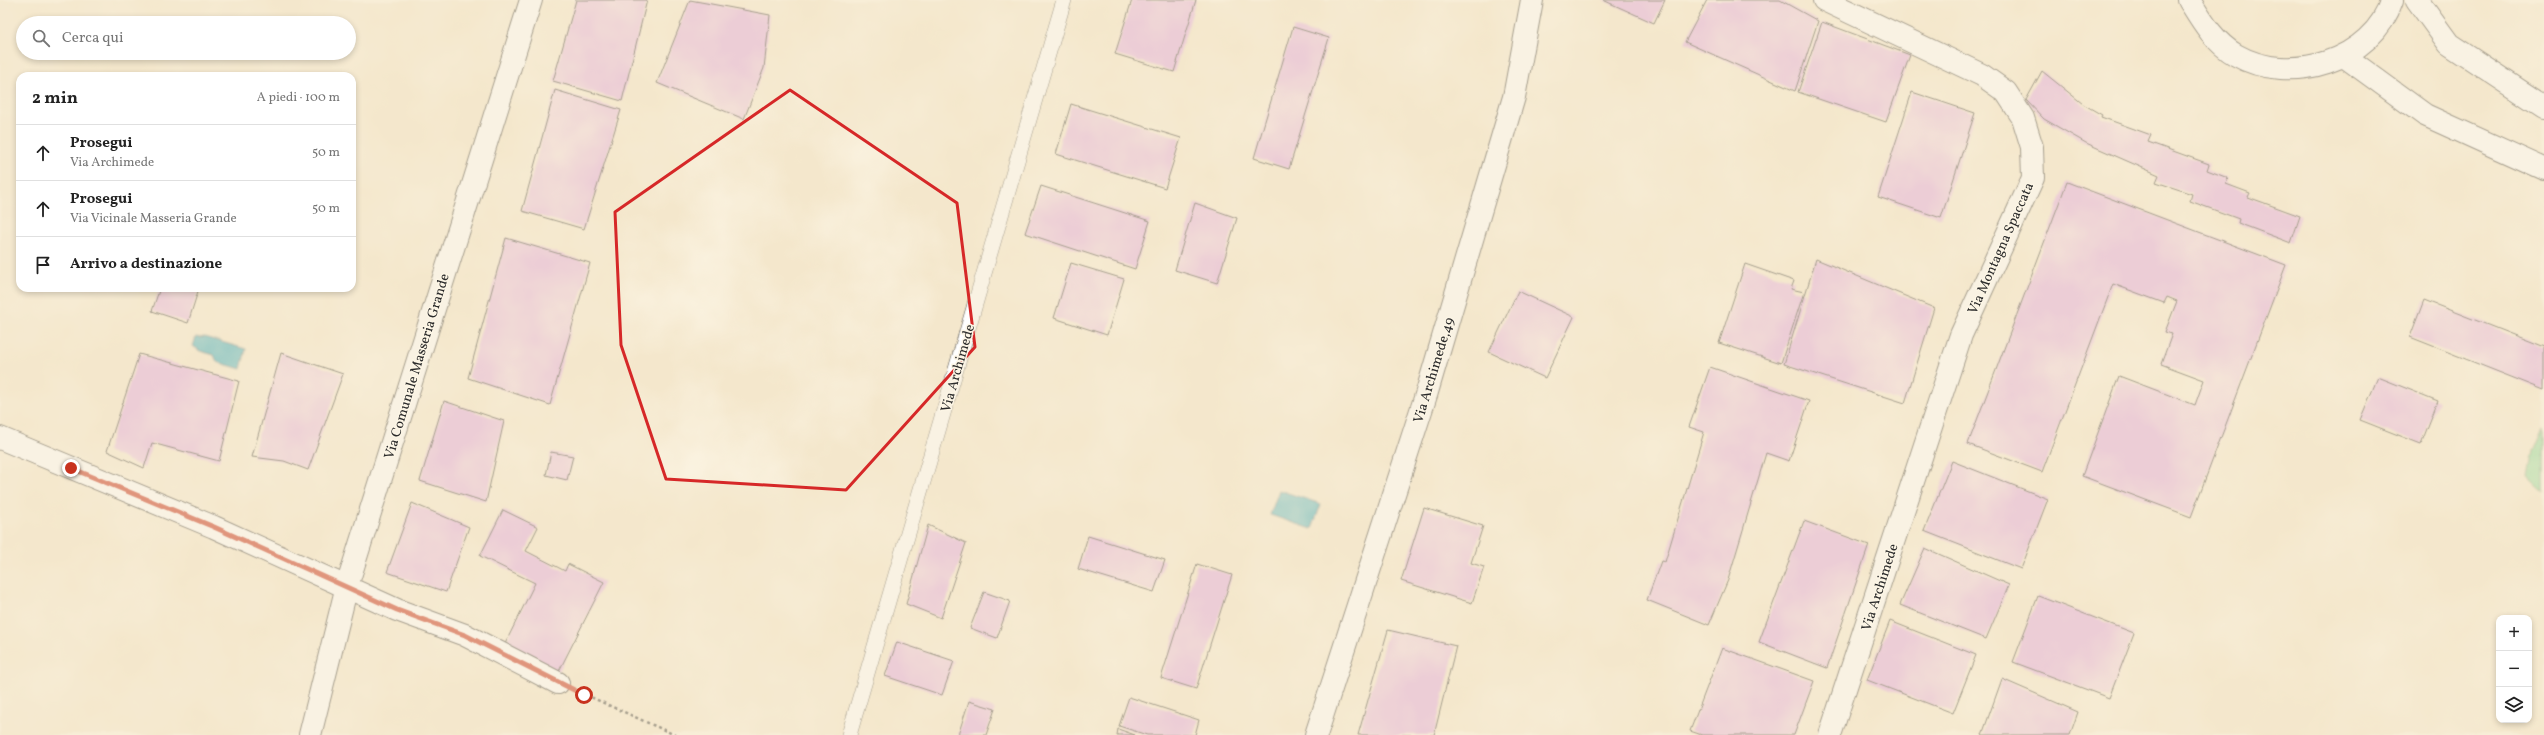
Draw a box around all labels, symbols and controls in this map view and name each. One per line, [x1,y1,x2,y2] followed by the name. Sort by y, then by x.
[16,16,356,60] search box
[30,27,52,49] icon: search
[62,28,124,49] text: Cerca qui
[32,87,78,110] text: 2 min
[257,89,340,107] text: A piedi · 100 m
[70,133,133,154] text: Prosegui
[32,142,54,164] icon: ahead
[312,144,340,162] text: 50 m
[70,154,154,172] text: Via Archimede
[1964,180,2039,318] street label: Via Montagna Spaccata
[70,189,133,210] text: Prosegui
[32,198,54,220] icon: ahead
[312,200,340,218] text: 50 m
[70,210,237,228] text: Via Vicinale Masseria Grande
[32,254,54,276] icon: arrive
[70,254,222,275] text: Arrivo a destinazione
[380,271,455,462] street label: Via Comunale Masseria Grande
[1409,315,1460,426] street label: Via Archimede,49
[937,322,980,415] street label: Via Archimede
[62,459,80,477] route end
[1857,541,1904,634] street label: Via Archimede
[2496,615,2532,723] map controls
[2496,615,2532,651] button: +
[2496,651,2532,687] button: −
[575,686,593,704] route start
[2496,687,2532,723] button: layers

